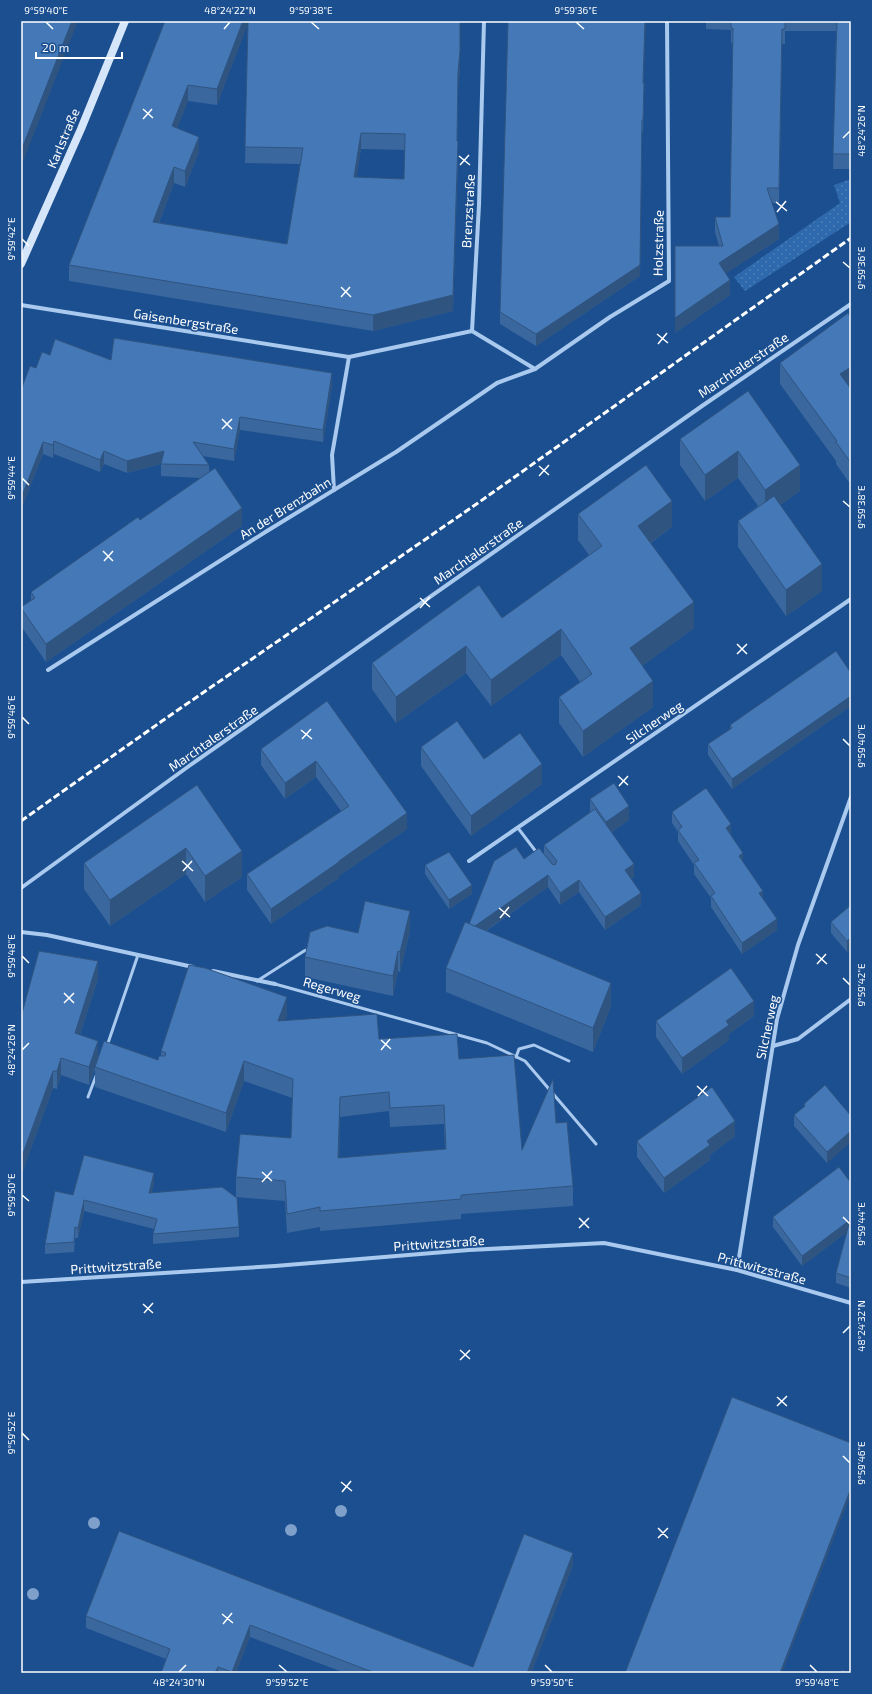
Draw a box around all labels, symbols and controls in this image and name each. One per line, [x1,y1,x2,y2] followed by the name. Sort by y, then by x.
[24,4,68,16] text: 9°59'40"E
[204,4,256,16] text: 48°24'22"N
[289,4,333,16] text: 9°59'38"E
[555,4,598,16] text: 9°59'36"E
[36,34,122,60] scale bar
[42,40,69,54] text: 20 m
[855,105,867,157] text: 48°24'26"N
[43,106,83,170] street label: Karlstraße
[458,174,478,248] street label: Brenzstraße
[649,210,667,276] street label: Holzstraße
[5,217,17,261] text: 9°59'42"E
[855,246,867,289] text: 9°59'36"E
[132,305,240,337] street label: Gaisenbergstraße
[695,329,791,401] street label: Marchtalerstraße
[5,456,17,500] text: 9°59'44"E
[236,473,334,543] street label: An der Brenzbahn
[855,485,867,529] text: 9°59'38"E
[430,514,526,588] street label: Marchtalerstraße
[5,695,17,739] text: 9°59'46"E
[622,697,686,747] street label: Silcherweg
[165,701,261,775] street label: Marchtalerstraße
[855,724,867,768] text: 9°59'40"E
[5,934,17,978] text: 9°59'48"E
[855,963,867,1007] text: 9°59'42"E
[301,973,363,1005] street label: Regerweg
[752,993,782,1061] street label: Silcherweg
[5,1024,17,1076] text: 48°24'26"N
[5,1173,17,1217] text: 9°59'50"E
[855,1202,867,1246] text: 9°59'44"E
[393,1232,485,1254] street label: Prittwitzstraße
[716,1248,808,1288] street label: Prittwitzstraße
[70,1255,162,1277] street label: Prittwitzstraße
[855,1300,867,1352] text: 48°24'32"N
[5,1411,17,1454] text: 9°59'52"E
[855,1441,867,1485] text: 9°59'46"E
[153,1676,205,1688] text: 48°24'30"N
[266,1676,309,1688] text: 9°59'52"E
[530,1676,574,1688] text: 9°59'50"E
[795,1676,839,1688] text: 9°59'48"E

